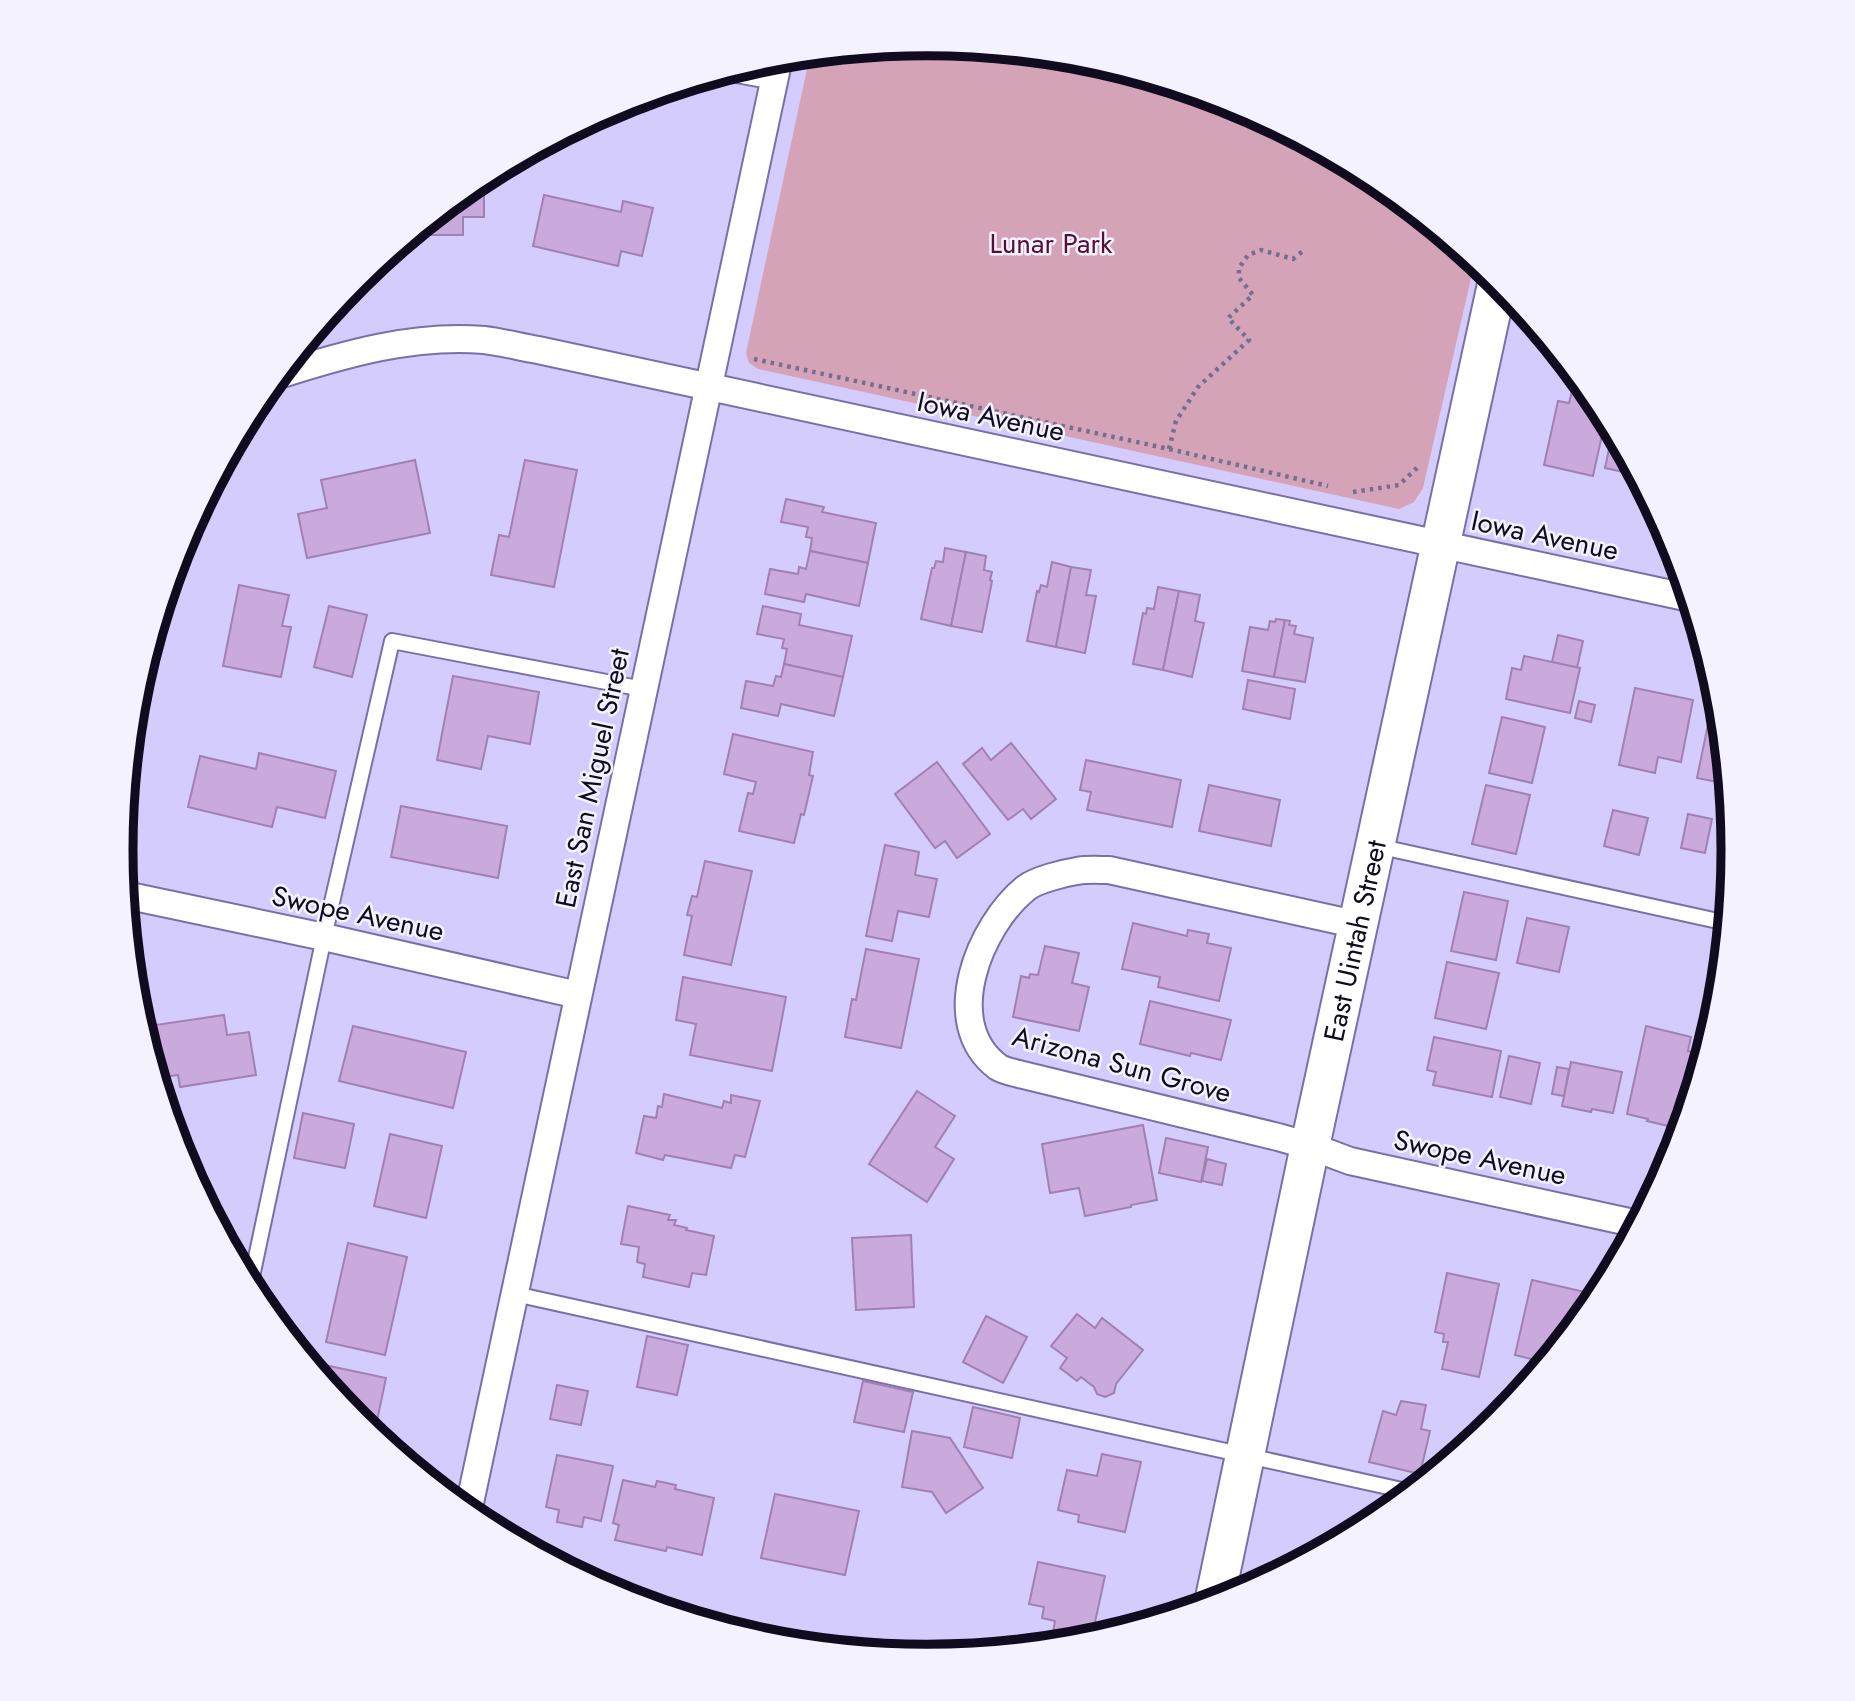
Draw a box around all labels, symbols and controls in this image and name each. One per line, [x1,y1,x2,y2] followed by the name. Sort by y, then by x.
[990,223,1113,264] park label: Lunar Park
[913,381,1068,452] street label: Iowa Avenue
[1467,500,1622,571] street label: Iowa Avenue
[545,645,640,911] street label: East San Miguel Street
[1313,836,1397,1045] street label: East Uintah Street
[268,875,448,952] street label: Swope Avenue
[1008,1016,1236,1113] street label: Arizona Sun Grove
[1390,1119,1570,1196] street label: Swope Avenue

